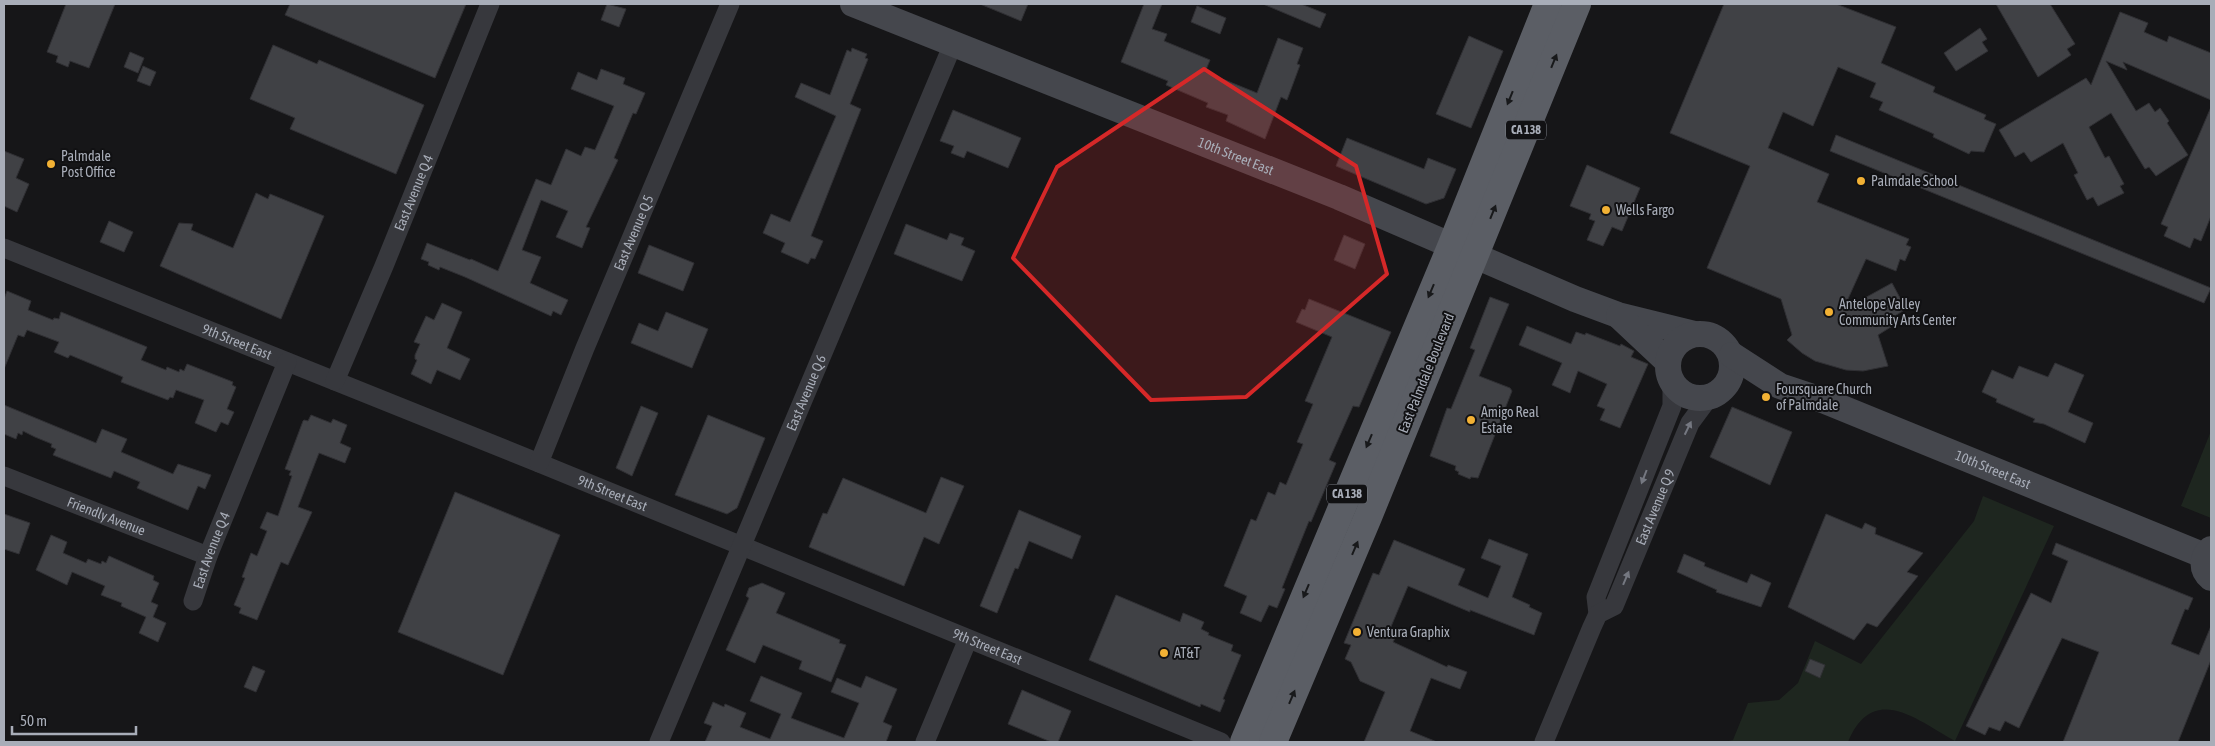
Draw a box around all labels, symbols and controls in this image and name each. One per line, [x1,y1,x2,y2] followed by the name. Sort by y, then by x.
[1551,54,1559,68] one-way arrow
[1506,91,1514,106] one-way arrow
[1506,120,1546,140] road number: CA 138
[1196,134,1276,178] street label: 10th Street East
[61,148,116,180] place label: Palmdale Post Office
[391,152,436,233] street label: East Avenue Q 4
[45,158,57,170] marker: Palmdale Post Office
[1871,173,1958,189] place label: Palmdale School
[1855,175,1867,187] marker: Palmdale School
[611,192,657,273] street label: East Avenue Q 5
[1616,202,1674,218] place label: Wells Fargo
[1489,204,1497,219] one-way arrow
[1600,204,1612,216] marker: Wells Fargo
[1427,284,1435,298] one-way arrow
[1839,296,1957,328] place label: Antelope Valley Community Arts Center
[1823,306,1835,318] marker: Antelope Valley Community Arts Center
[1395,311,1457,435] street label: East Palmdale Boulevard
[200,320,274,363] street label: 9th Street East
[783,352,829,433] street label: East Avenue Q 6
[1776,381,1872,413] place label: Foursquare Church of Palmdale
[1760,391,1772,403] marker: Foursquare Church of Palmdale
[1481,404,1539,436] place label: Amigo Real Estate
[1465,414,1477,426] marker: Amigo Real Estate
[1684,420,1693,435] one-way arrow
[1364,434,1372,448] one-way arrow
[1953,447,2033,492] street label: 10th Street East
[1632,467,1678,547] street label: East Avenue Q 9
[1640,470,1648,485] one-way arrow
[575,472,650,514] street label: 9th Street East
[1327,484,1367,504] road number: CA 138
[65,494,148,539] street label: Friendly Avenue
[190,509,233,591] street label: East Avenue Q 4
[1351,540,1359,555] one-way arrow
[1623,571,1631,585] one-way arrow
[1302,584,1310,599] one-way arrow
[1367,624,1450,640] place label: Ventura Graphix
[950,625,1024,668] street label: 9th Street East
[1351,626,1363,638] marker: Ventura Graphix
[1174,645,1200,661] place label: AT&T
[1158,647,1170,659] marker: AT&T
[1288,690,1296,704] one-way arrow
[12,704,136,736] scale bar
[20,712,47,729] text: 50 m

